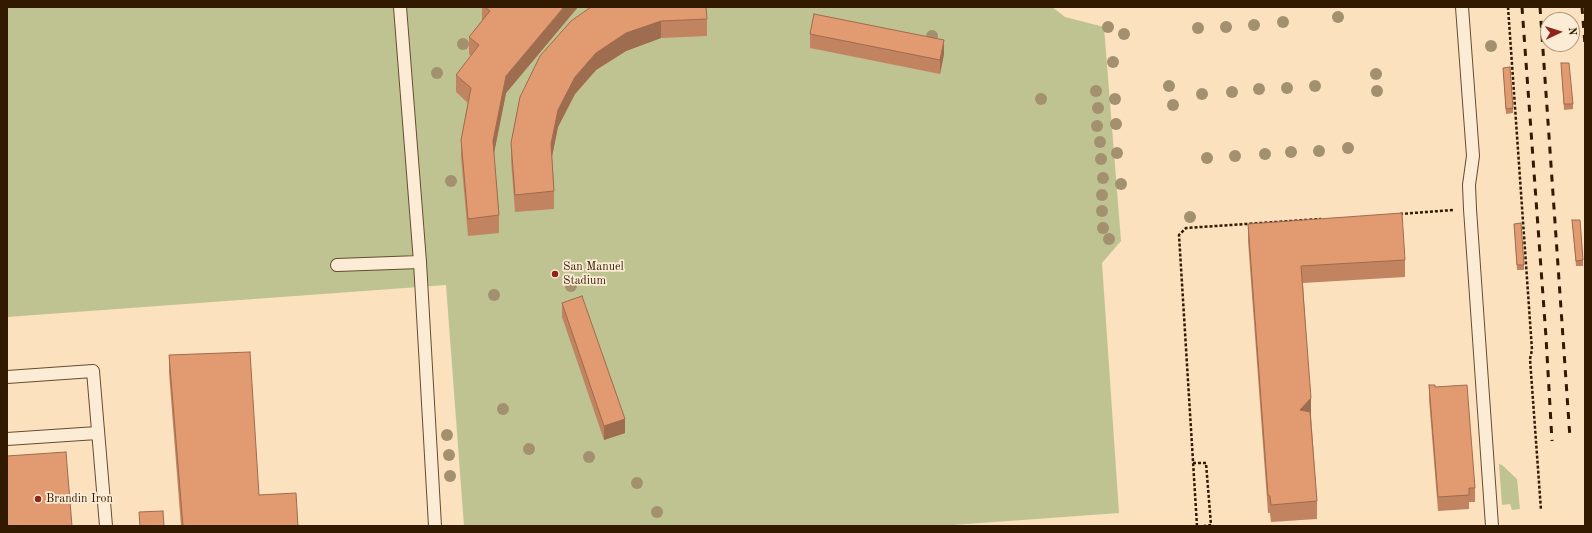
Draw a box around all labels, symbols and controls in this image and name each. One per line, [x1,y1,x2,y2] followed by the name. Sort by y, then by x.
[1540,12,1580,52] north arrow
[1566,27,1577,36] text: N
[563,260,624,288] place label: San Manuel Stadium
[550,269,560,279] marker: San Manuel Stadium
[46,492,113,506] place label: Brandin Iron
[33,494,43,504] marker: Brandin Iron

